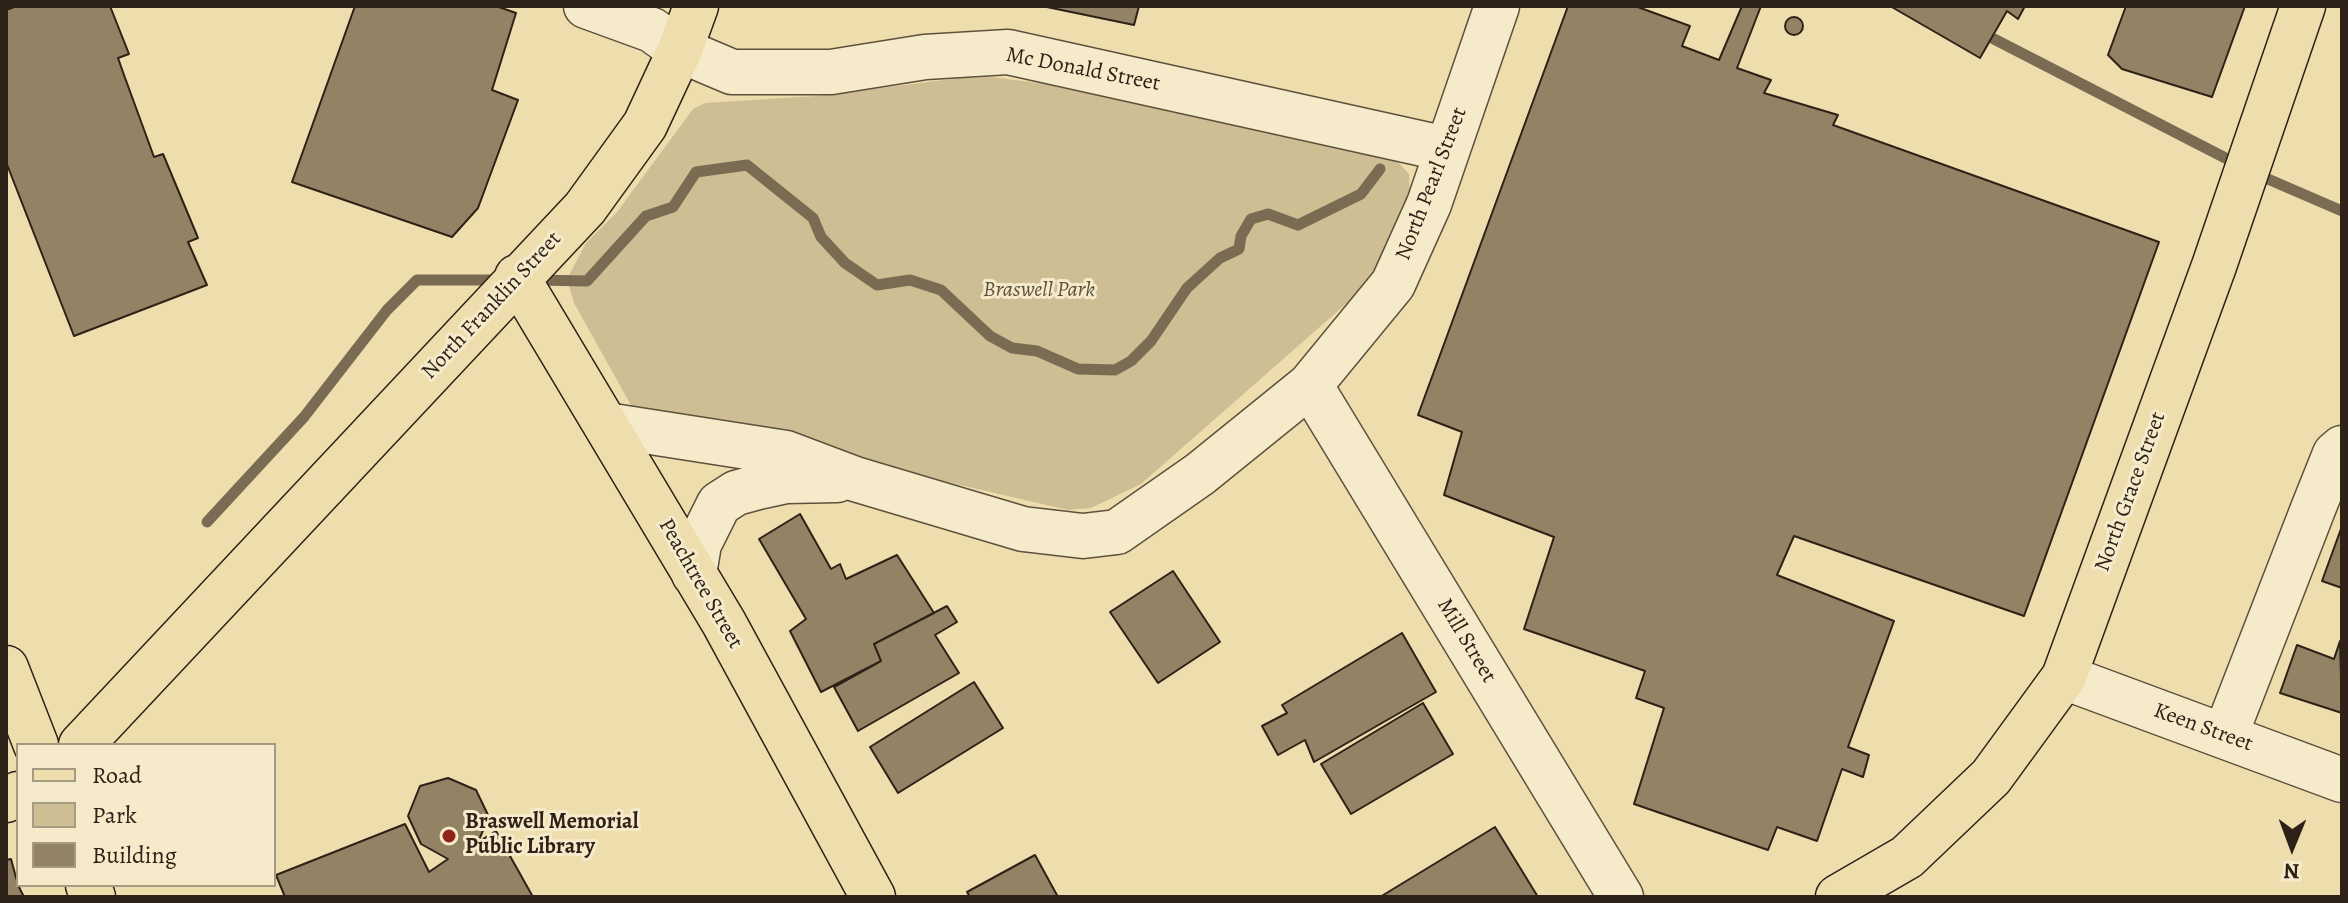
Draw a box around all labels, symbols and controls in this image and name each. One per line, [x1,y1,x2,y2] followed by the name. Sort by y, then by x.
[1004,42,1162,98] street label: Mc Donald Street
[1391,104,1473,264] street label: North Pearl Street
[417,227,567,385] street label: North Franklin Street
[983,278,1095,304] park label: Braswell Park
[2090,408,2172,576] street label: North Grace Street
[652,514,748,654] street label: Peachtree Street
[1431,594,1501,688] street label: Mill Street
[2150,698,2256,758] street label: Keen Street
[16,743,276,887] legend
[92,759,142,791] text: Road
[92,799,137,831] text: Park
[2252,807,2332,887] north arrow
[465,810,638,862] place label: Braswell Memorial Public Library
[440,827,458,845] marker: Braswell Memorial Public Library
[92,839,177,871] text: Building
[2283,856,2300,886] text: N

